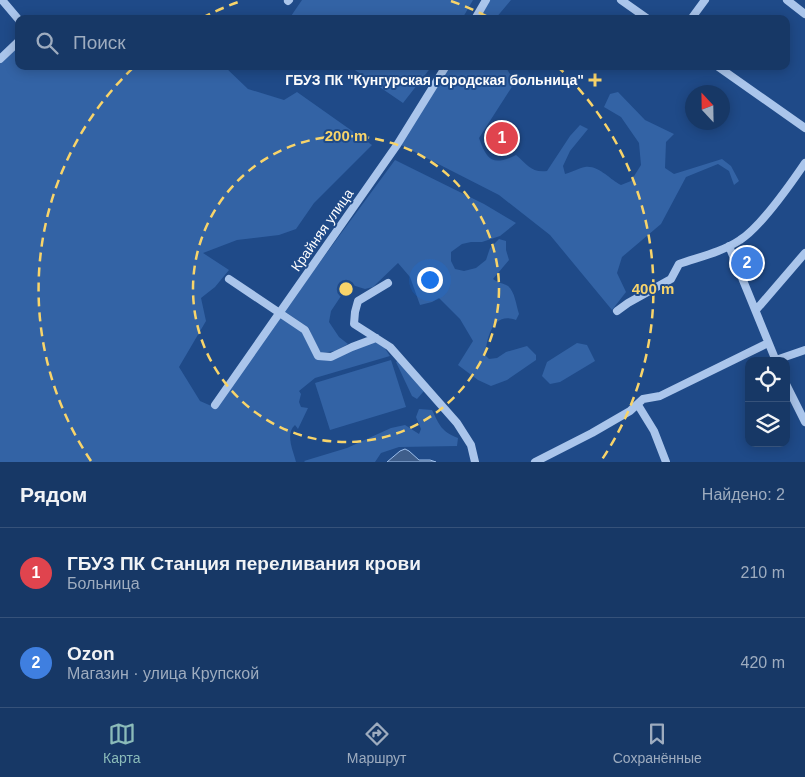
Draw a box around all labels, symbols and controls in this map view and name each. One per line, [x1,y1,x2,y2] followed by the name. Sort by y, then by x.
[15,15,790,70] search box
[33,29,61,57] icon: search
[73,32,126,53] text: Поиск
[285,72,584,88] place label: ГБУЗ ПК "Кунгурская городская больница"
[588,73,602,87] marker: ГБУЗ ПК "Кунгурская городская больница"
[685,85,730,130] north arrow
[486,119,518,157] pin: 1
[325,127,367,144] text: 200 m
[288,186,356,274] street label: Крайняя улица
[731,244,763,282] pin: 2
[417,267,443,293] your location
[337,280,355,298] centre of rings
[632,280,674,297] text: 400 m
[745,357,790,447] map controls
[745,357,790,402] button: locate
[745,402,790,447] button: layers
[20,483,87,506] text: Рядом
[702,486,785,503] text: Найдено: 2
[67,553,421,574] text: ГБУЗ ПК Станция переливания крови
[32,564,40,581] text: 1
[741,564,785,581] text: 210 m
[67,575,140,592] text: Больница
[67,643,115,664] text: Ozon
[32,654,40,671] text: 2
[741,654,785,671] text: 420 m
[67,665,259,682] text: Магазин · улица Крупской
[103,720,141,766] tab: Карта
[347,720,406,766] tab: Маршрут
[613,720,702,766] tab: Сохранённые

